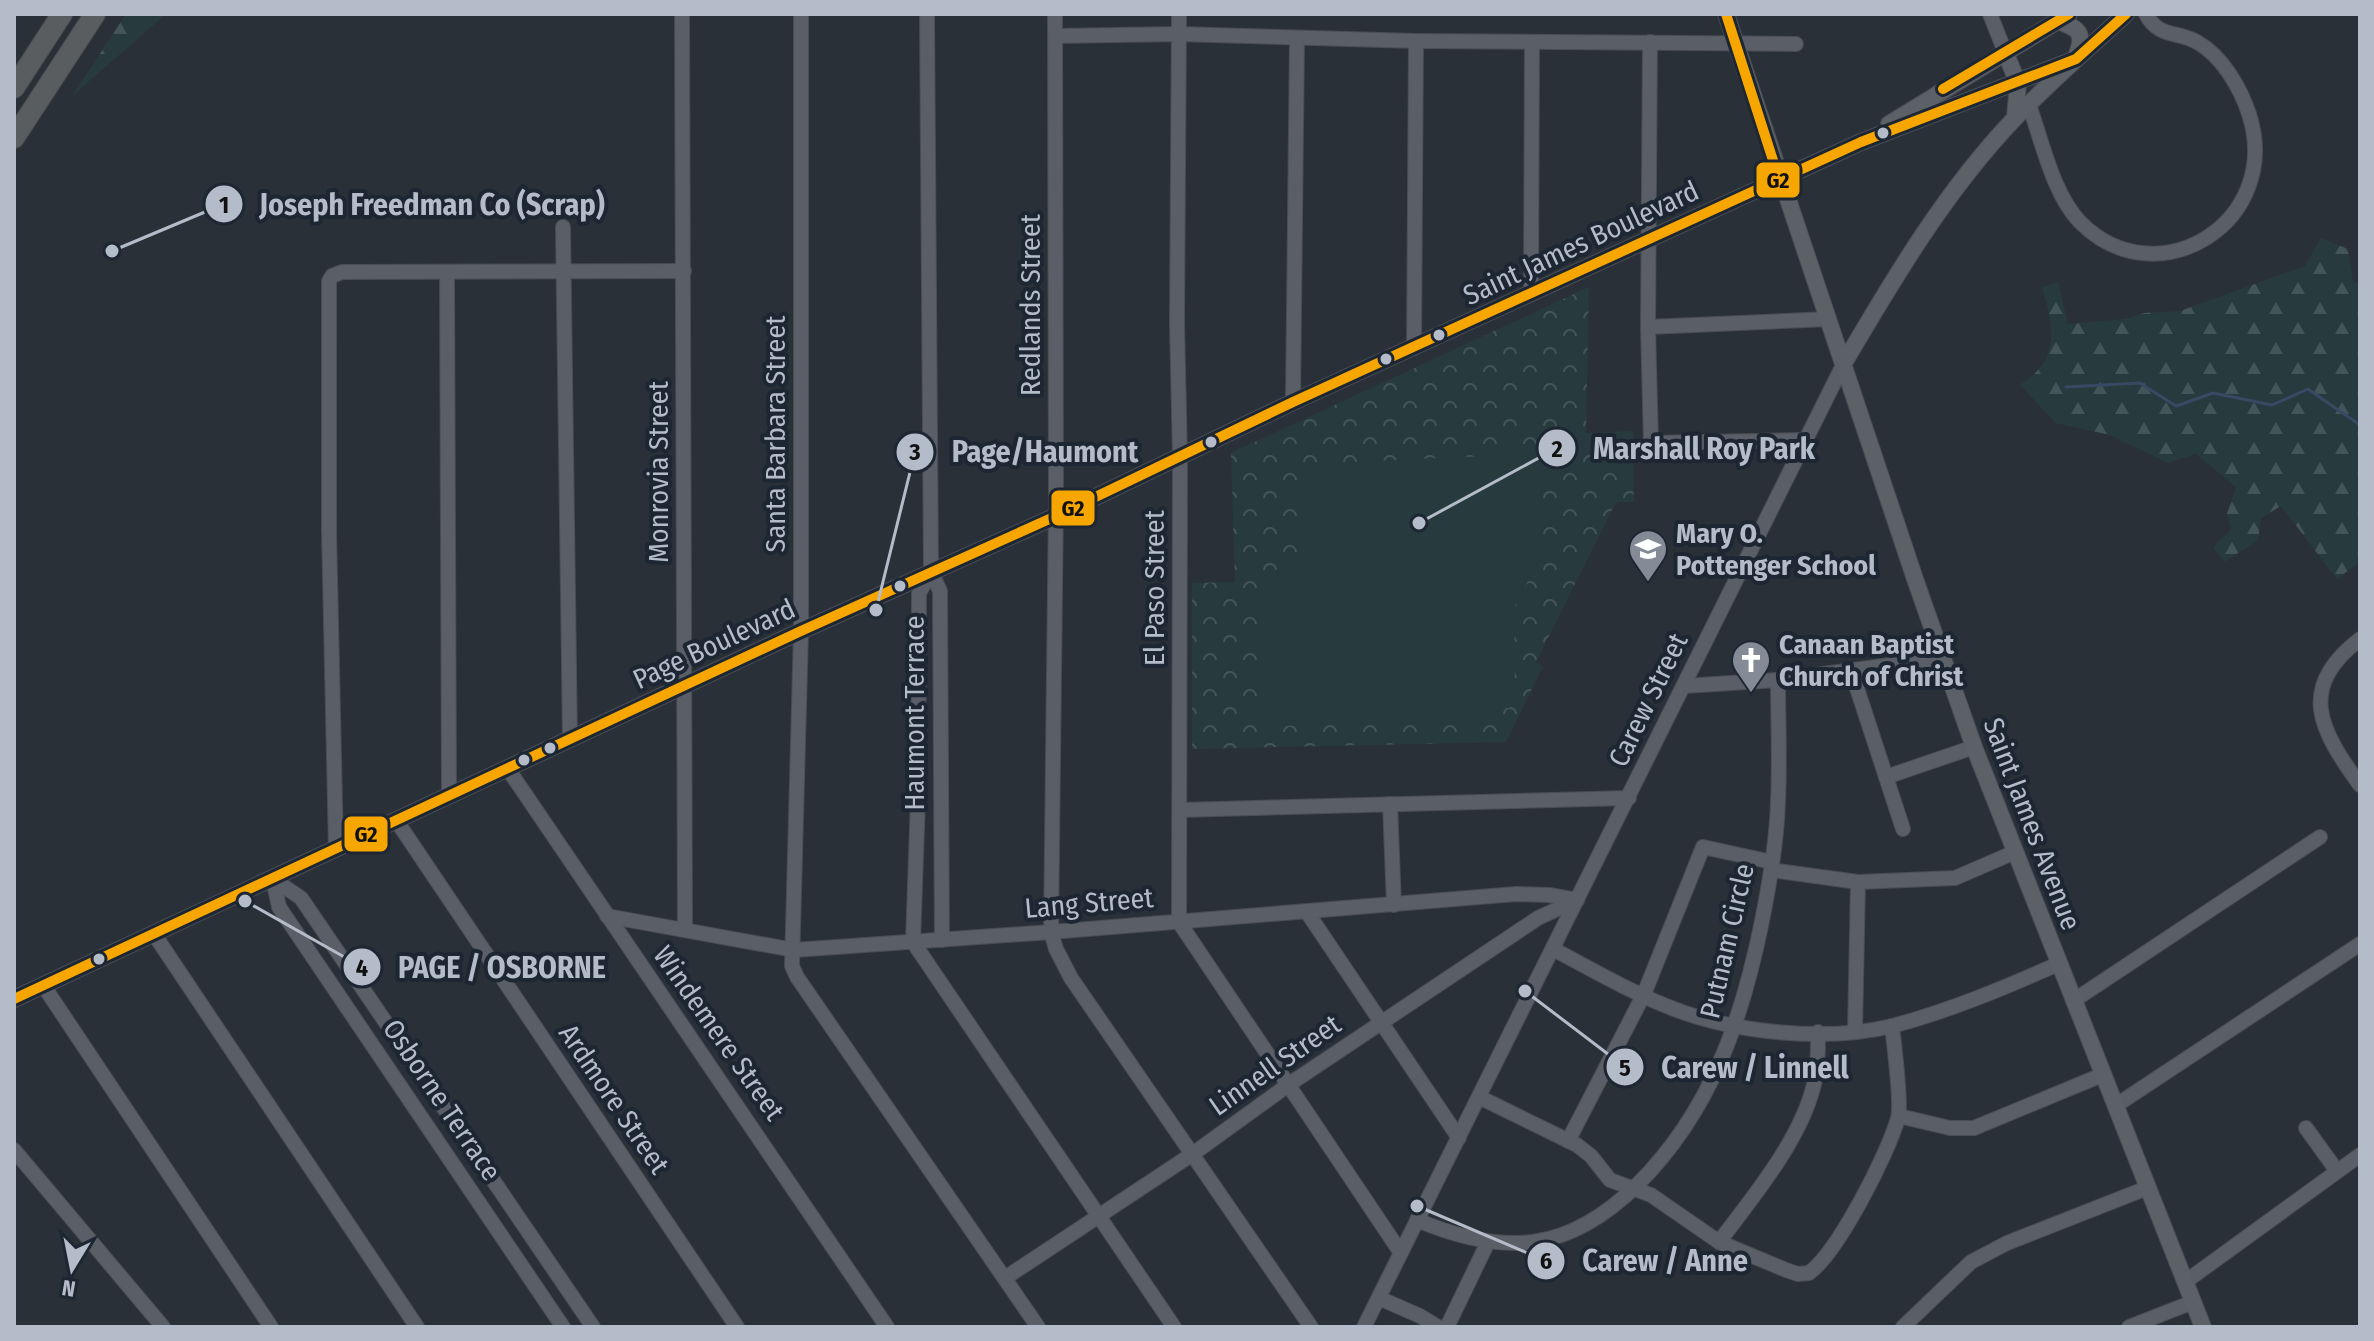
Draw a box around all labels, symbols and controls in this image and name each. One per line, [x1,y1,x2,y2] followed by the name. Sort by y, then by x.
[1875,125,1891,141] unlabelled marker
[1755,161,1801,199] line badge: G2
[1767,167,1789,194] text: G2
[1458,174,1704,312] street label: Saint James Boulevard
[204,177,621,231] callout: Joseph Freedman Co (Scrap)
[258,187,605,223] text: Joseph Freedman Co (Scrap)
[219,191,229,219] text: 1
[1014,213,1047,396] street label: Redlands Street
[759,315,792,552] street label: Santa Barbara Street
[1431,327,1447,343] unlabelled marker
[1378,351,1394,367] unlabelled marker
[642,380,675,563] street label: Monrovia Street
[1537,421,1831,475] callout: Marshall Roy Park
[895,425,1154,479] callout: Page/Haumont
[1593,431,1816,467] text: Marshall Roy Park
[952,434,1139,470] text: Page/Haumont
[1203,434,1219,450] unlabelled marker
[1550,435,1563,463] text: 2
[908,438,921,466] text: 3
[1050,489,1096,527] line badge: G2
[1062,495,1084,522] text: G2
[1138,509,1171,666] street label: El Paso Street
[1676,517,1876,582] place label: Mary O. Pottenger School
[1627,528,1669,583] school or university icon: Mary O. Pottenger School
[892,578,908,594] unlabelled marker
[628,592,800,696] street label: Page Boulevard
[898,615,931,811] street label: Haumont Terrace
[1602,627,1695,772] street label: Carew Street
[1779,628,1965,693] place label: Canaan Baptist Church of Christ
[1730,639,1772,694] church icon: Canaan Baptist Church of Christ
[1976,713,2088,935] street label: Saint James Avenue
[542,740,558,756] unlabelled marker
[516,752,532,768] unlabelled marker
[343,815,389,853] line badge: G2
[355,821,377,848] text: G2
[1693,860,1761,1022] street label: Putnam Circle
[1023,881,1156,925] street label: Lang Street
[647,939,792,1127] street label: Windemere Street
[342,940,622,994] callout: PAGE / OSBORNE
[398,950,606,986] text: PAGE / OSBORNE
[91,951,107,967] unlabelled marker
[356,954,368,982] text: 4
[1203,1007,1348,1122] street label: Linnell Street
[376,1013,508,1187] street label: Osborne Terrace
[552,1018,677,1181] street label: Ardmore Street
[1605,1040,1865,1094] callout: Carew / Linnell
[1661,1050,1850,1086] text: Carew / Linnell
[1619,1054,1631,1082] text: 5
[32,1229,112,1309] north arrow
[1526,1234,1764,1288] callout: Carew / Anne
[1582,1243,1748,1279] text: Carew / Anne
[1540,1247,1552,1275] text: 6
[60,1274,77,1303] text: N

